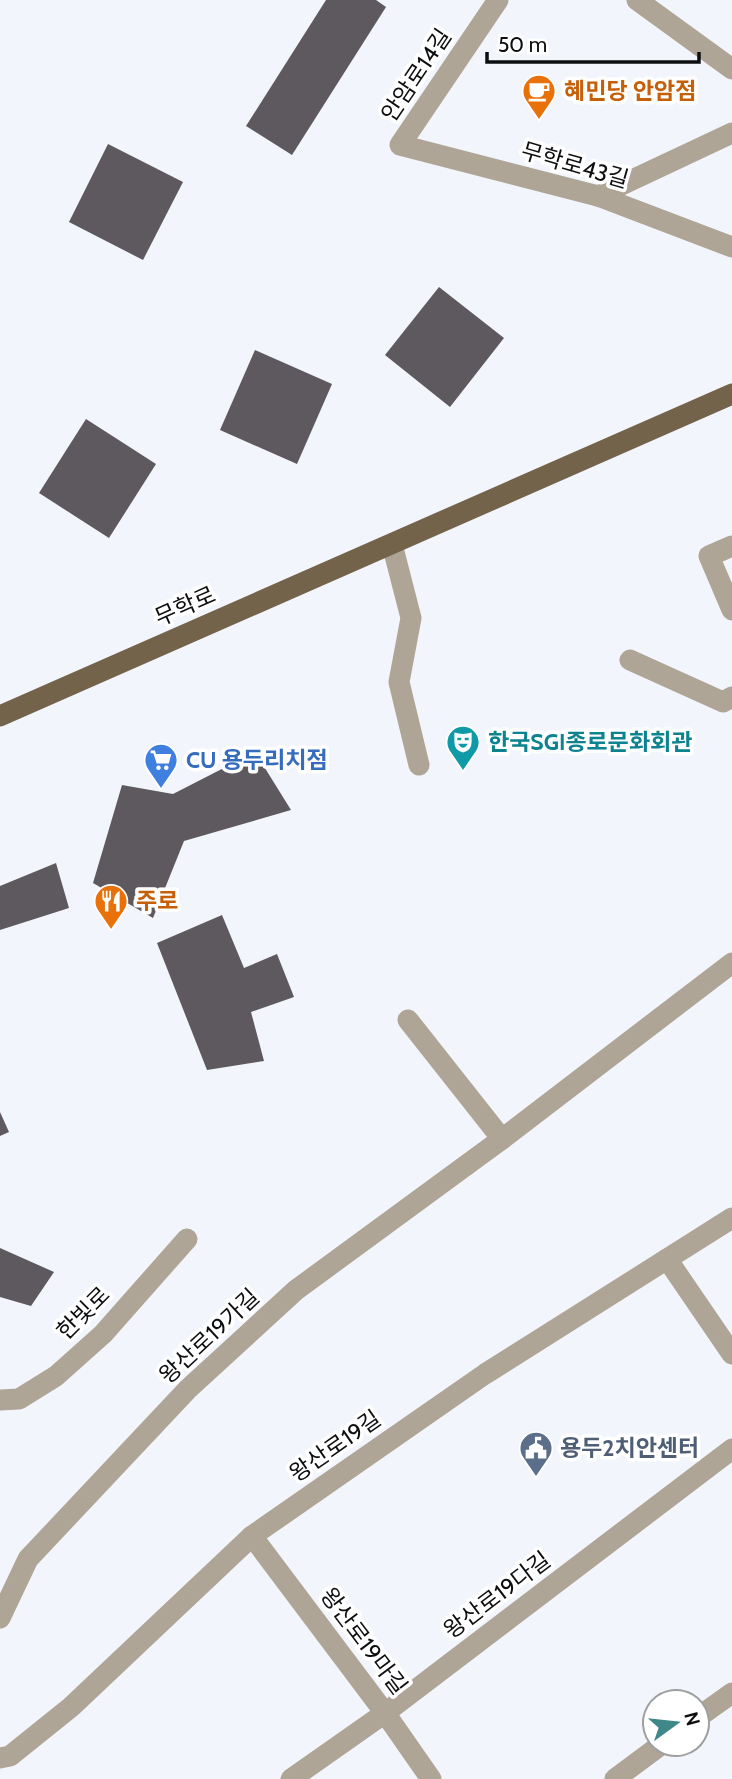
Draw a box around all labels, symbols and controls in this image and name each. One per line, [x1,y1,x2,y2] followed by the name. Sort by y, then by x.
[487,21,699,65] scale bar
[375,23,457,127] street label: 안암로14길
[498,32,547,57] text: 50 m
[520,72,558,121] cafe icon: 혜민당 안암점
[564,77,696,105] place label: 혜민당 안암점
[518,136,632,194] street label: 무학로43길
[150,580,220,632] street label: 무학로
[444,723,482,772] theatre icon: 한국SGI종로문화회관
[488,728,692,756] place label: 한국SGI종로문화회관
[142,741,180,790] supermarket icon: CU 용두리치점
[186,746,328,774] place label: CU 용두리치점
[92,882,130,931] restaurant icon: 주로
[136,887,178,915] place label: 주로
[51,1281,115,1345] street label: 한빛로
[153,1283,265,1389] street label: 왕산로19가길
[284,1404,386,1488] street label: 왕산로19길
[517,1429,555,1478] public building icon: 용두2치안센터
[560,1434,699,1462] place label: 용두2치안센터
[438,1546,556,1644] street label: 왕산로19다길
[315,1582,413,1700] street label: 왕산로19마길
[641,1688,711,1758] north arrow
[679,1709,705,1728] text: N

